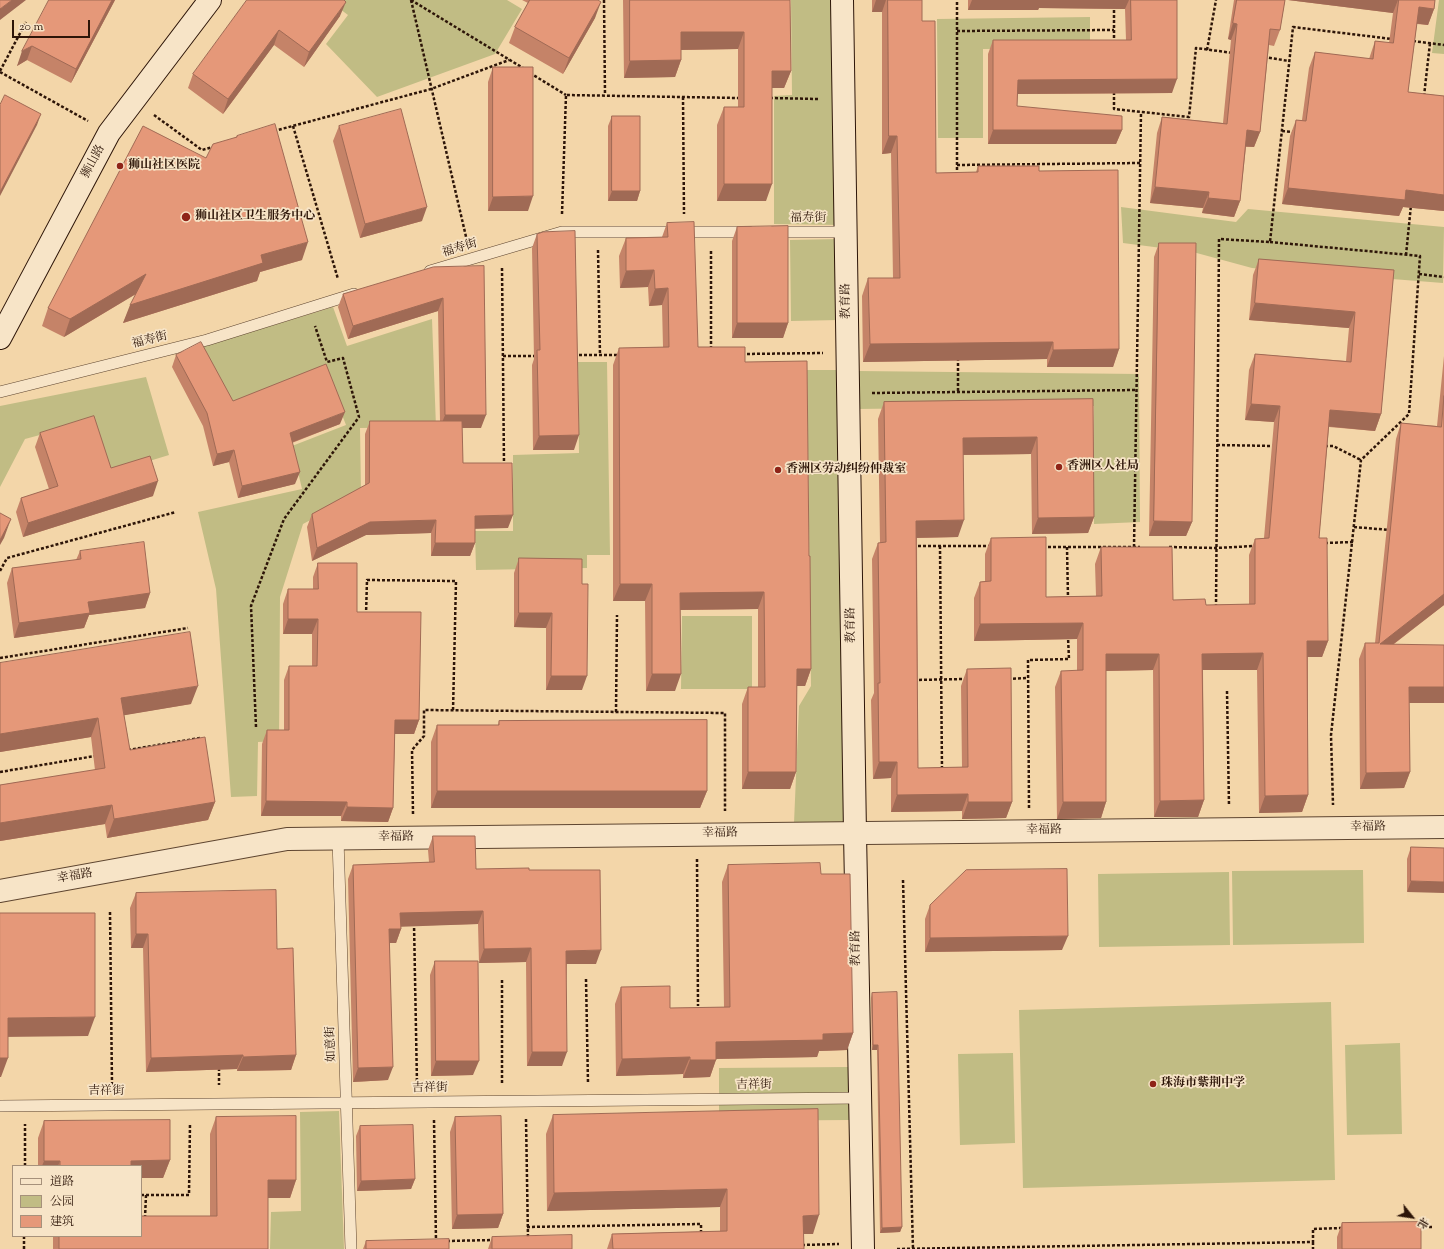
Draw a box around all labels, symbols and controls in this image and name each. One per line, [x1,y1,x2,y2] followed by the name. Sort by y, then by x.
[14,12,92,38] scale bar
[19,18,43,36] text: 20 m
[79,143,109,181] street label: 狮山路
[128,159,200,173] place label: 狮山社区医院
[115,161,125,171] marker: 狮山社区医院
[195,210,315,224] place label: 狮山社区卫生服务中心
[180,211,192,223] marker: 狮山社区卫生服务中心
[790,212,826,226] street label: 福寿街
[441,237,479,261] street label: 福寿街
[839,283,855,319] street label: 教育路
[131,330,169,352] street label: 福寿街
[1067,460,1139,474] place label: 香洲区人社局
[1054,462,1064,472] marker: 香洲区人社局
[786,463,906,477] place label: 香洲区劳动纠纷仲裁室
[773,465,783,475] marker: 香洲区劳动纠纷仲裁室
[844,607,860,643] street label: 教育路
[1350,820,1386,836] street label: 幸福路
[1026,823,1062,839] street label: 幸福路
[702,826,738,842] street label: 幸福路
[378,830,414,846] street label: 幸福路
[56,867,94,887] street label: 幸福路
[849,930,865,966] street label: 教育路
[324,1026,340,1062] street label: 如意街
[1161,1077,1245,1091] place label: 珠海市紫荆中学
[736,1078,772,1094] street label: 吉祥街
[1148,1079,1158,1089] marker: 珠海市紫荆中学
[412,1081,448,1097] street label: 吉祥街
[88,1085,124,1099] street label: 吉祥街
[12,1165,142,1237] legend
[50,1173,74,1191] text: 道路
[50,1193,74,1211] text: 公园
[1392,1197,1432,1237] north arrow
[50,1213,74,1231] text: 建筑
[1413,1214,1432,1232] text: 北

